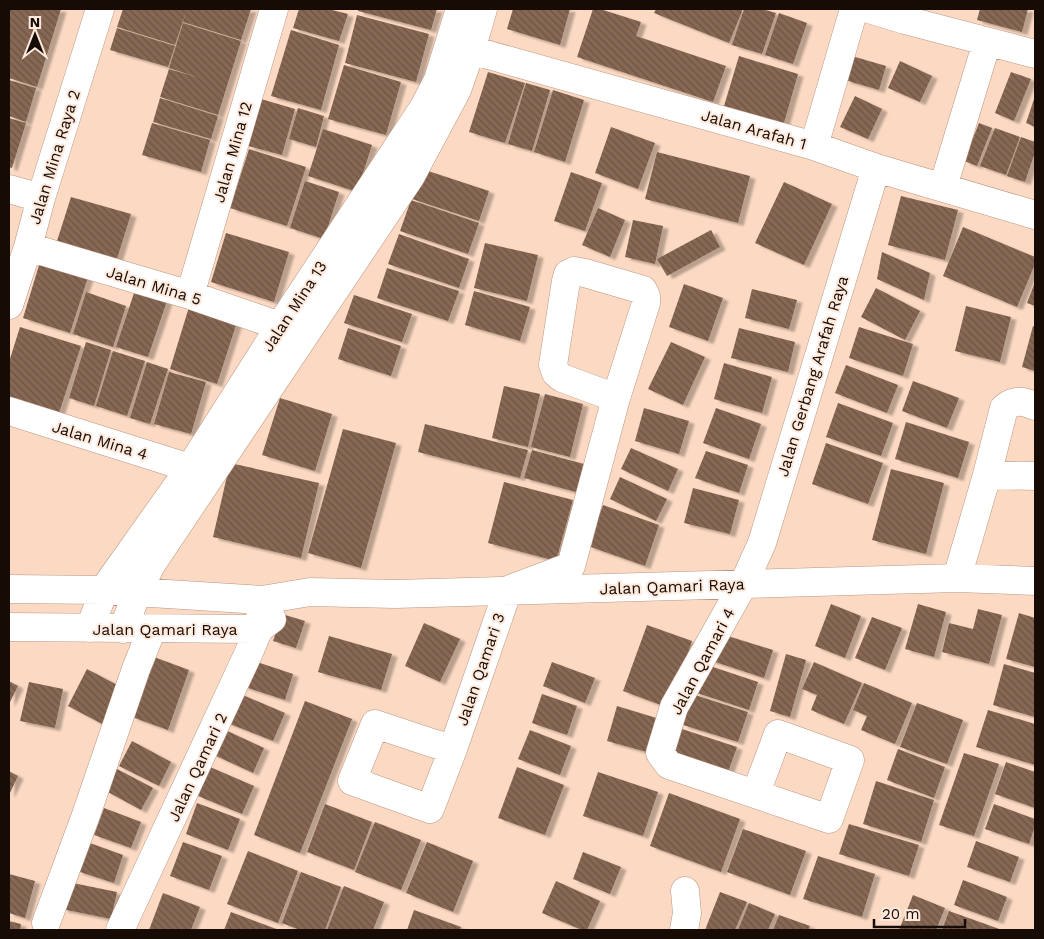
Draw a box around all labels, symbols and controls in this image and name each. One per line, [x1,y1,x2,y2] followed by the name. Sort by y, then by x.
[10,10,60,60] north arrow
[30,14,40,30] text: N
[25,87,84,227] street label: Jalan Mina Raya 2
[209,99,256,205] street label: Jalan Mina 12
[699,105,809,154] street label: Jalan Arafah 1
[258,257,331,355] street label: Jalan Mina 13
[104,262,204,309] street label: Jalan Mina 5
[773,273,852,479] street label: Jalan Gerbang Arafah Raya
[50,417,150,464] street label: Jalan Mina 4
[599,574,745,599] street label: Jalan Qamari Raya
[666,604,739,718] street label: Jalan Qamari 4
[452,610,509,728] street label: Jalan Qamari 3
[92,620,238,639] street label: Jalan Qamari Raya
[164,710,231,825] street label: Jalan Qamari 2
[874,896,965,928] scale bar
[882,905,920,923] text: 20 m

